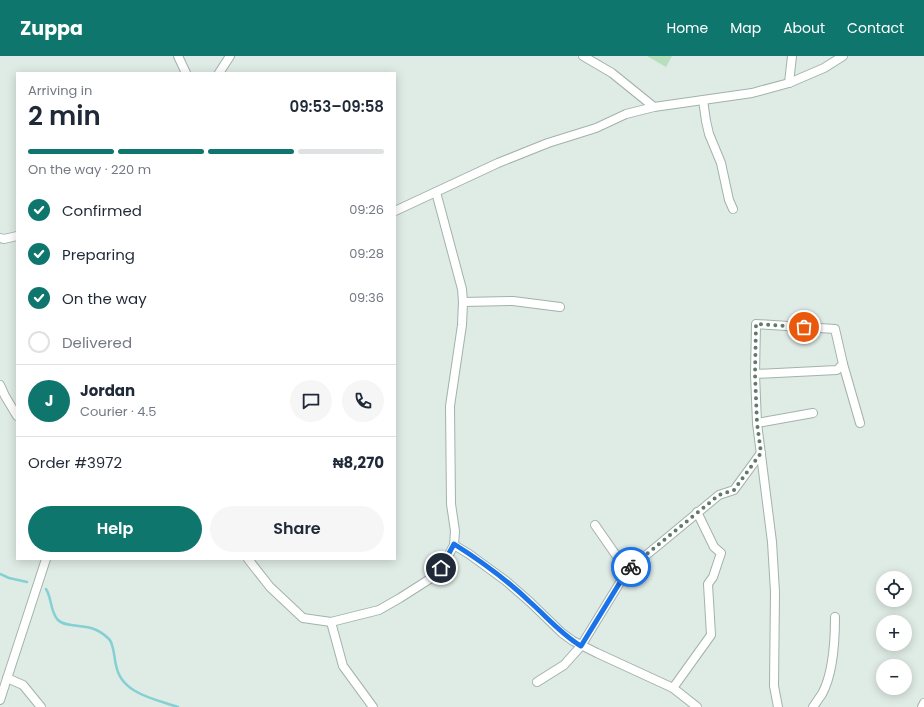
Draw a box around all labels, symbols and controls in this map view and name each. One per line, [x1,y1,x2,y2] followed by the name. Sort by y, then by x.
[20,15,83,42] text: Zuppa
[666,18,708,38] text: Home
[730,18,761,38] text: Map
[783,18,825,38] text: About
[847,18,904,38] text: Contact
[28,81,92,100] text: Arriving in
[289,96,384,117] text: 09:53–09:58
[28,98,101,134] text: 2 min
[28,160,151,179] text: On the way · 220 m
[28,199,50,221] icon: check
[62,200,142,221] text: Confirmed
[349,200,384,219] text: 09:26
[28,243,50,265] icon: check
[62,244,135,265] text: Preparing
[349,244,384,263] text: 09:28
[28,287,50,309] icon: check
[62,288,147,309] text: On the way
[349,288,384,307] text: 09:36
[787,310,821,344] pin
[793,316,815,338] icon: bag
[62,332,132,353] text: Delivered
[80,380,135,401] text: Jordan
[290,380,332,422] button: chat
[342,380,384,422] button: phone
[45,390,53,411] text: J
[80,402,156,421] text: Courier · 4.5
[28,452,122,473] text: Order #3972
[333,452,384,473] text: ₦8,270
[28,506,202,552] button: Help
[210,506,384,552] button: Share
[611,547,651,587] courier
[424,551,458,585] pin
[620,556,642,578] icon: bike
[430,557,452,579] icon: home
[876,571,912,695] map controls
[876,571,912,607] button: locate
[876,615,912,651] button: +
[876,659,912,695] button: −

